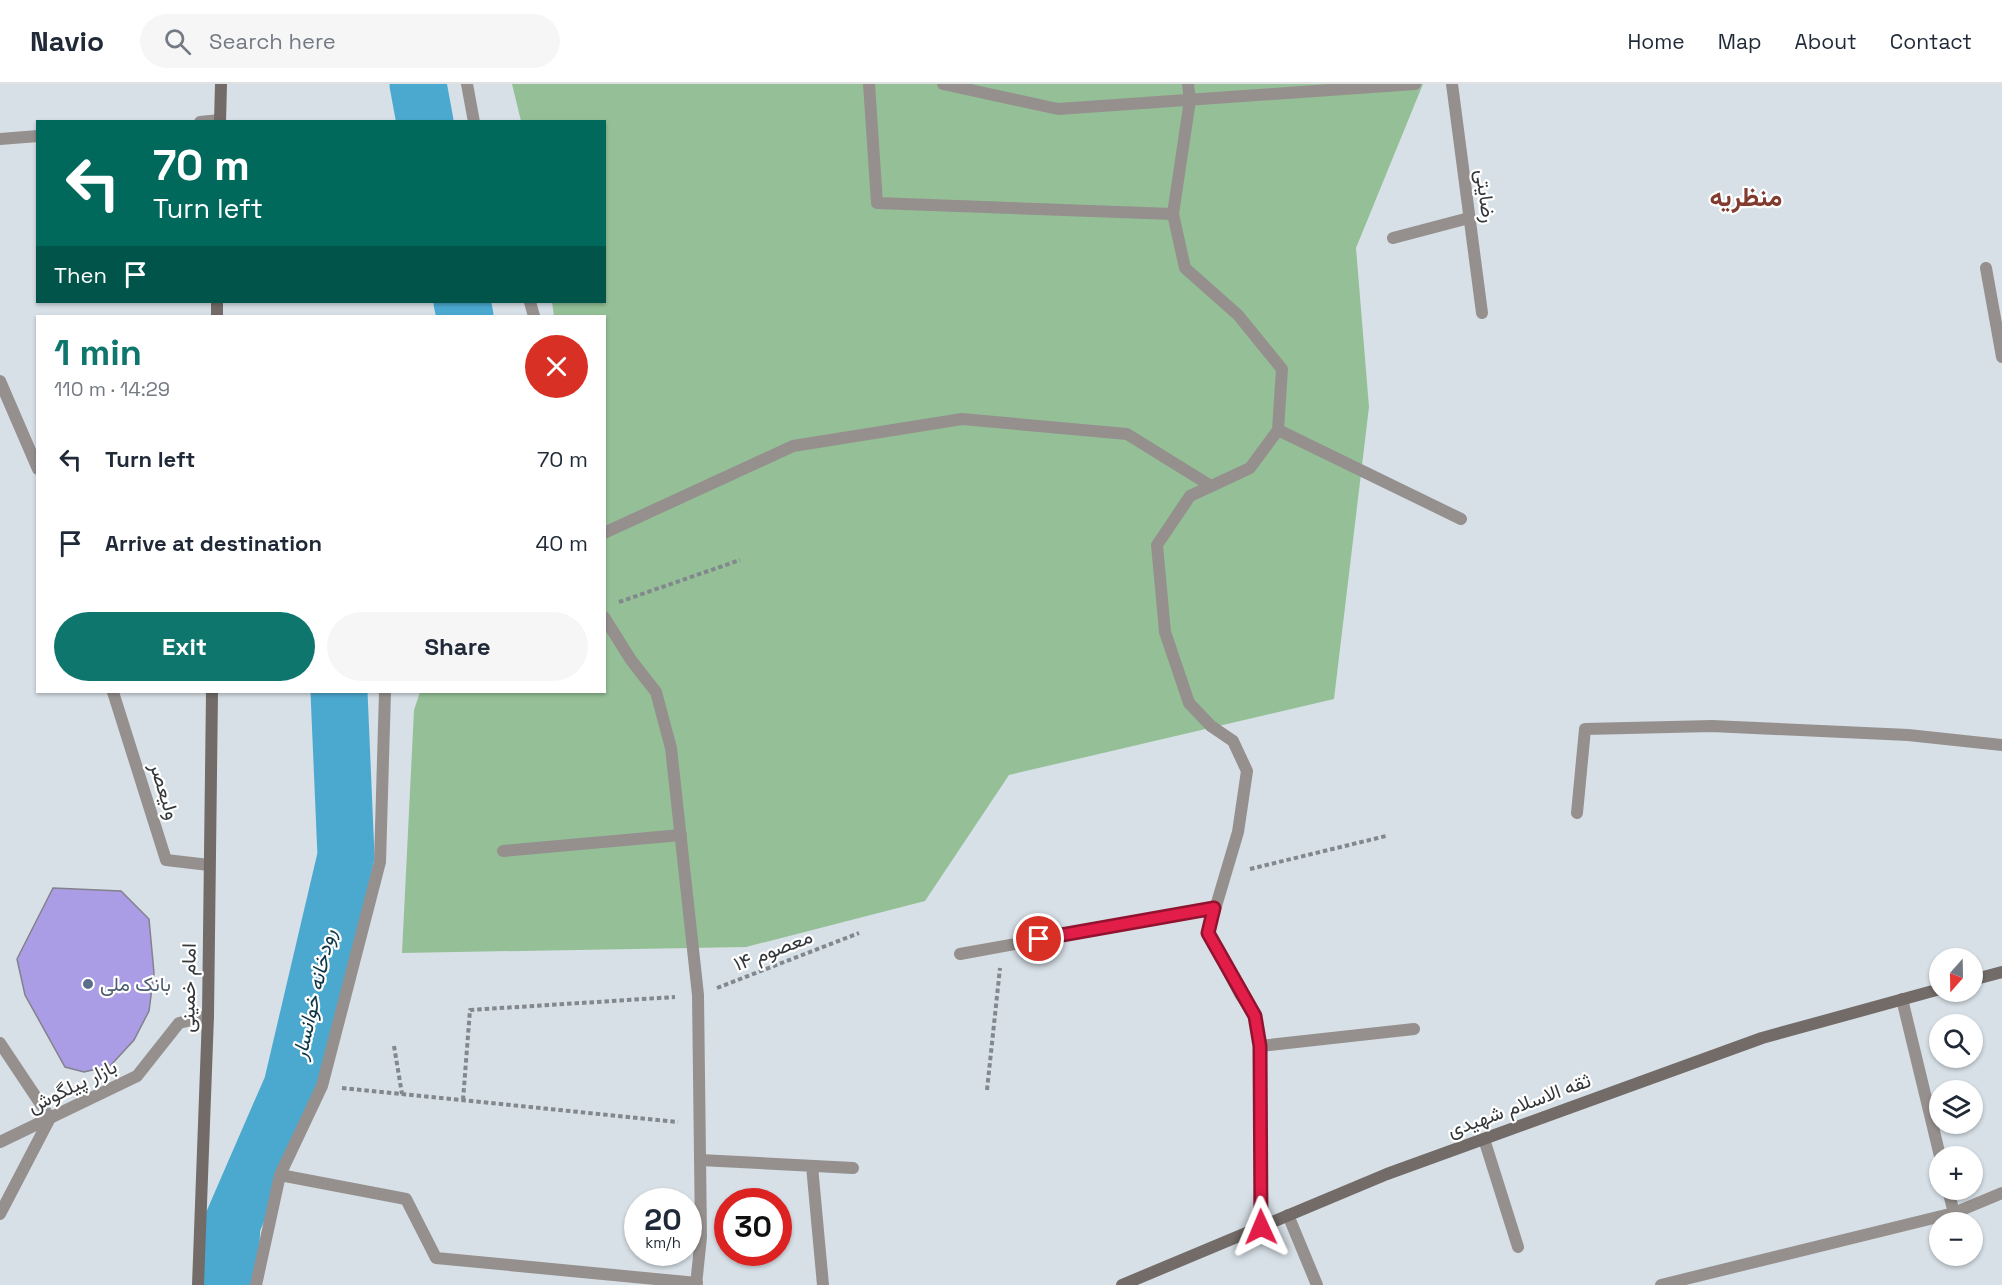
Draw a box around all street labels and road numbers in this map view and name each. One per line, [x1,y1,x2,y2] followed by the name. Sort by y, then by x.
[1470,168,1502,224] street label: رضایتی
[144,758,186,823] street label: ولیعصر
[730,923,816,977] street label: ۱۴ معصوم
[174,943,202,1033] street label: امام خمینی
[23,1053,122,1120] street label: بازار پیلگوش
[1444,1067,1594,1143] street label: ثقه الاسلام شهیدی

